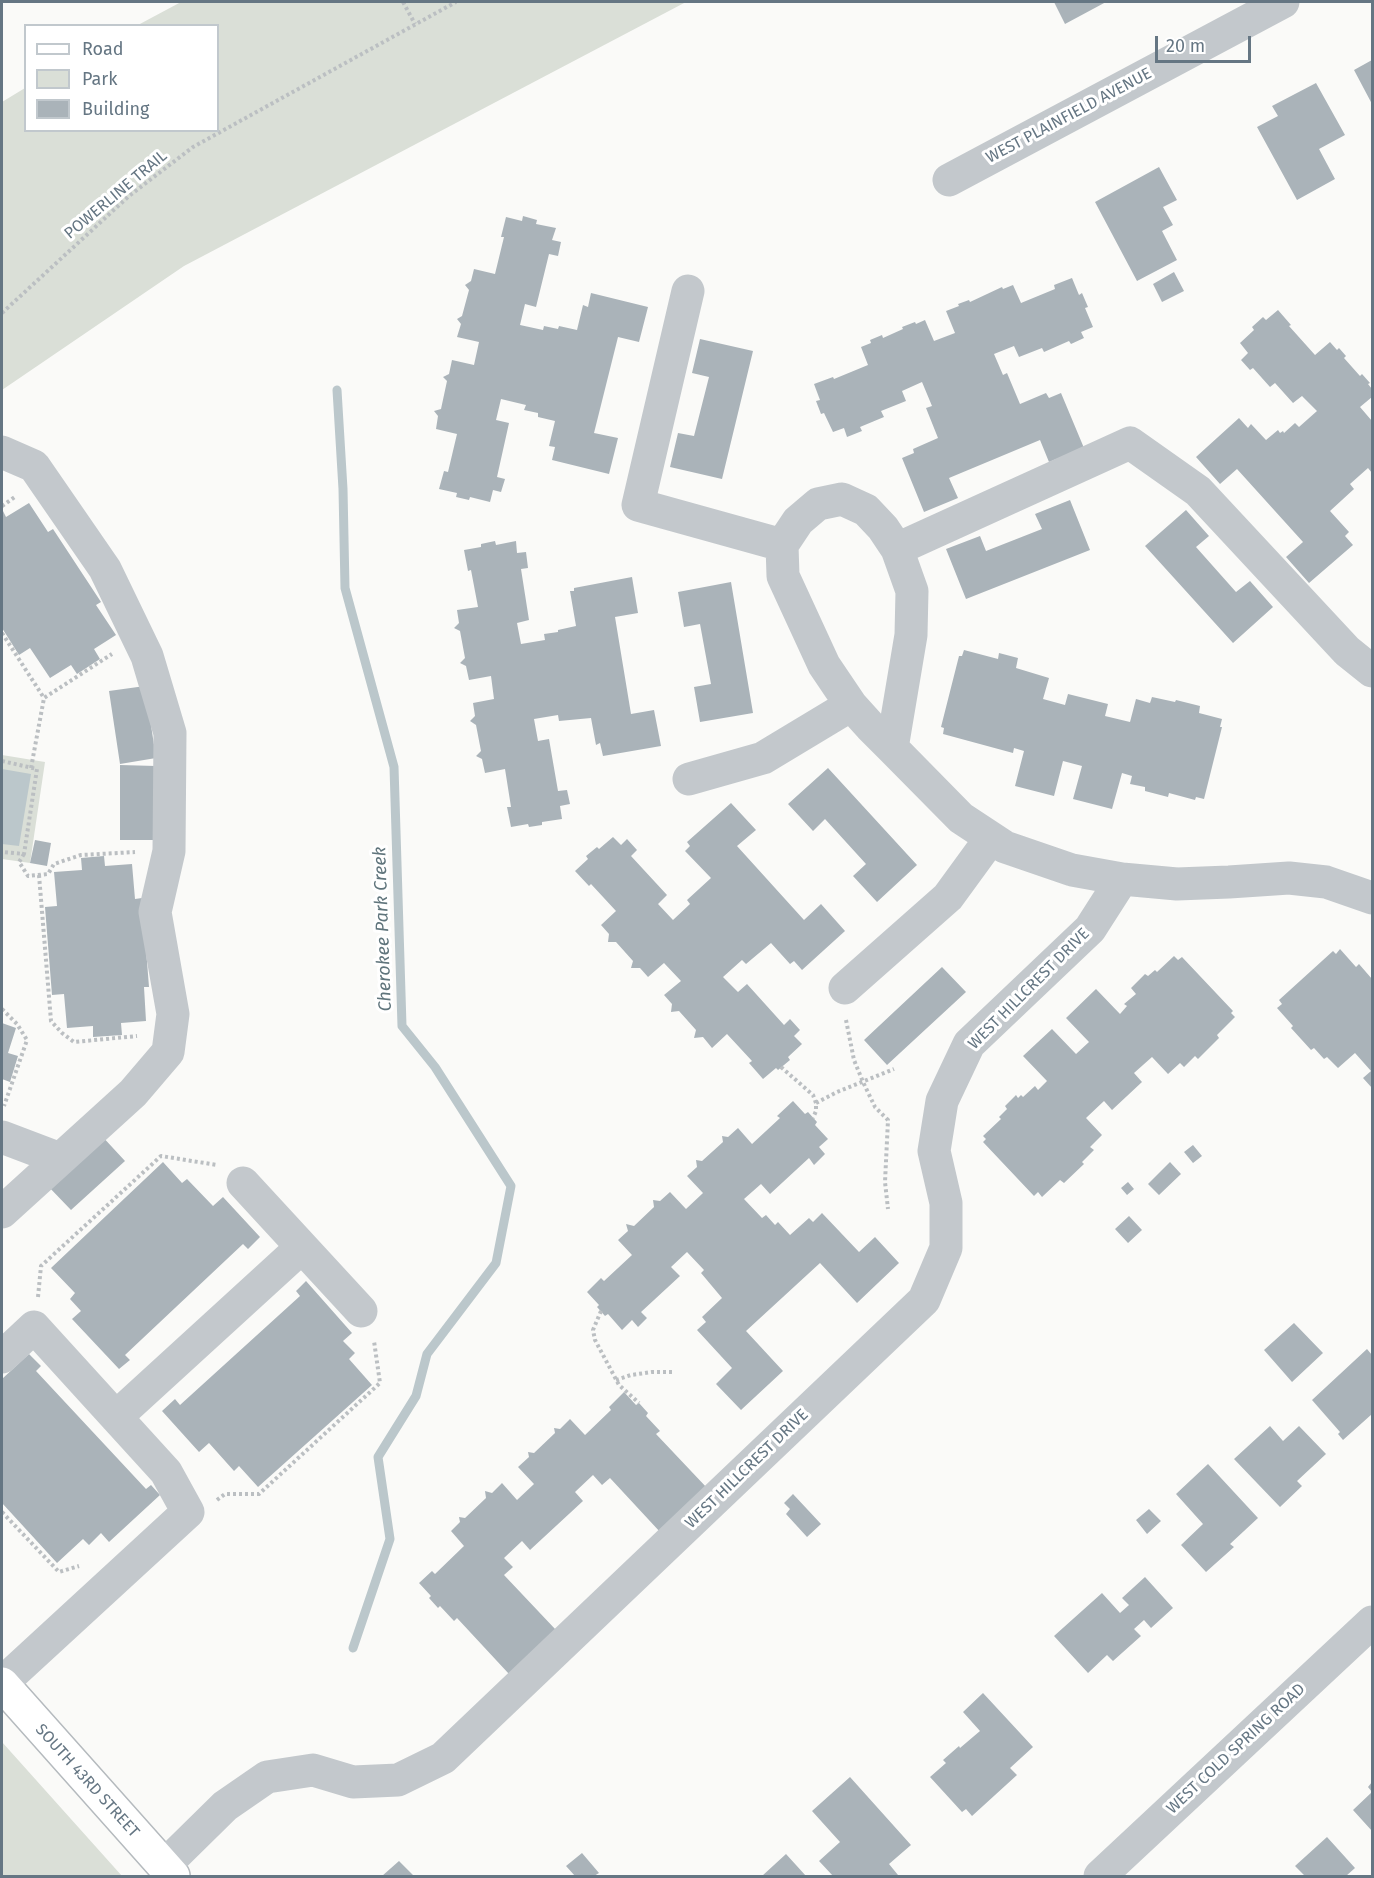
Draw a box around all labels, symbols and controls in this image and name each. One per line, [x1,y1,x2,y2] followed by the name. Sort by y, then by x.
[24,24,219,132] legend
[1158,24,1254,62] scale bar
[1166,35,1205,57] text: 20 m
[82,38,124,60] text: Road
[983,64,1155,168] street label: WEST PLAINFIELD AVENUE
[82,68,117,90] text: Park
[82,98,149,120] text: Building
[61,146,171,244] street label: POWERLINE TRAIL
[369,846,397,1012] water label: Cherokee Park Creek
[964,924,1094,1054] street label: WEST HILLCREST DRIVE
[682,1405,812,1533] street label: WEST HILLCREST DRIVE
[1163,1680,1309,1818] street label: WEST COLD SPRING ROAD
[31,1720,143,1842] street label: SOUTH 43RD STREET

